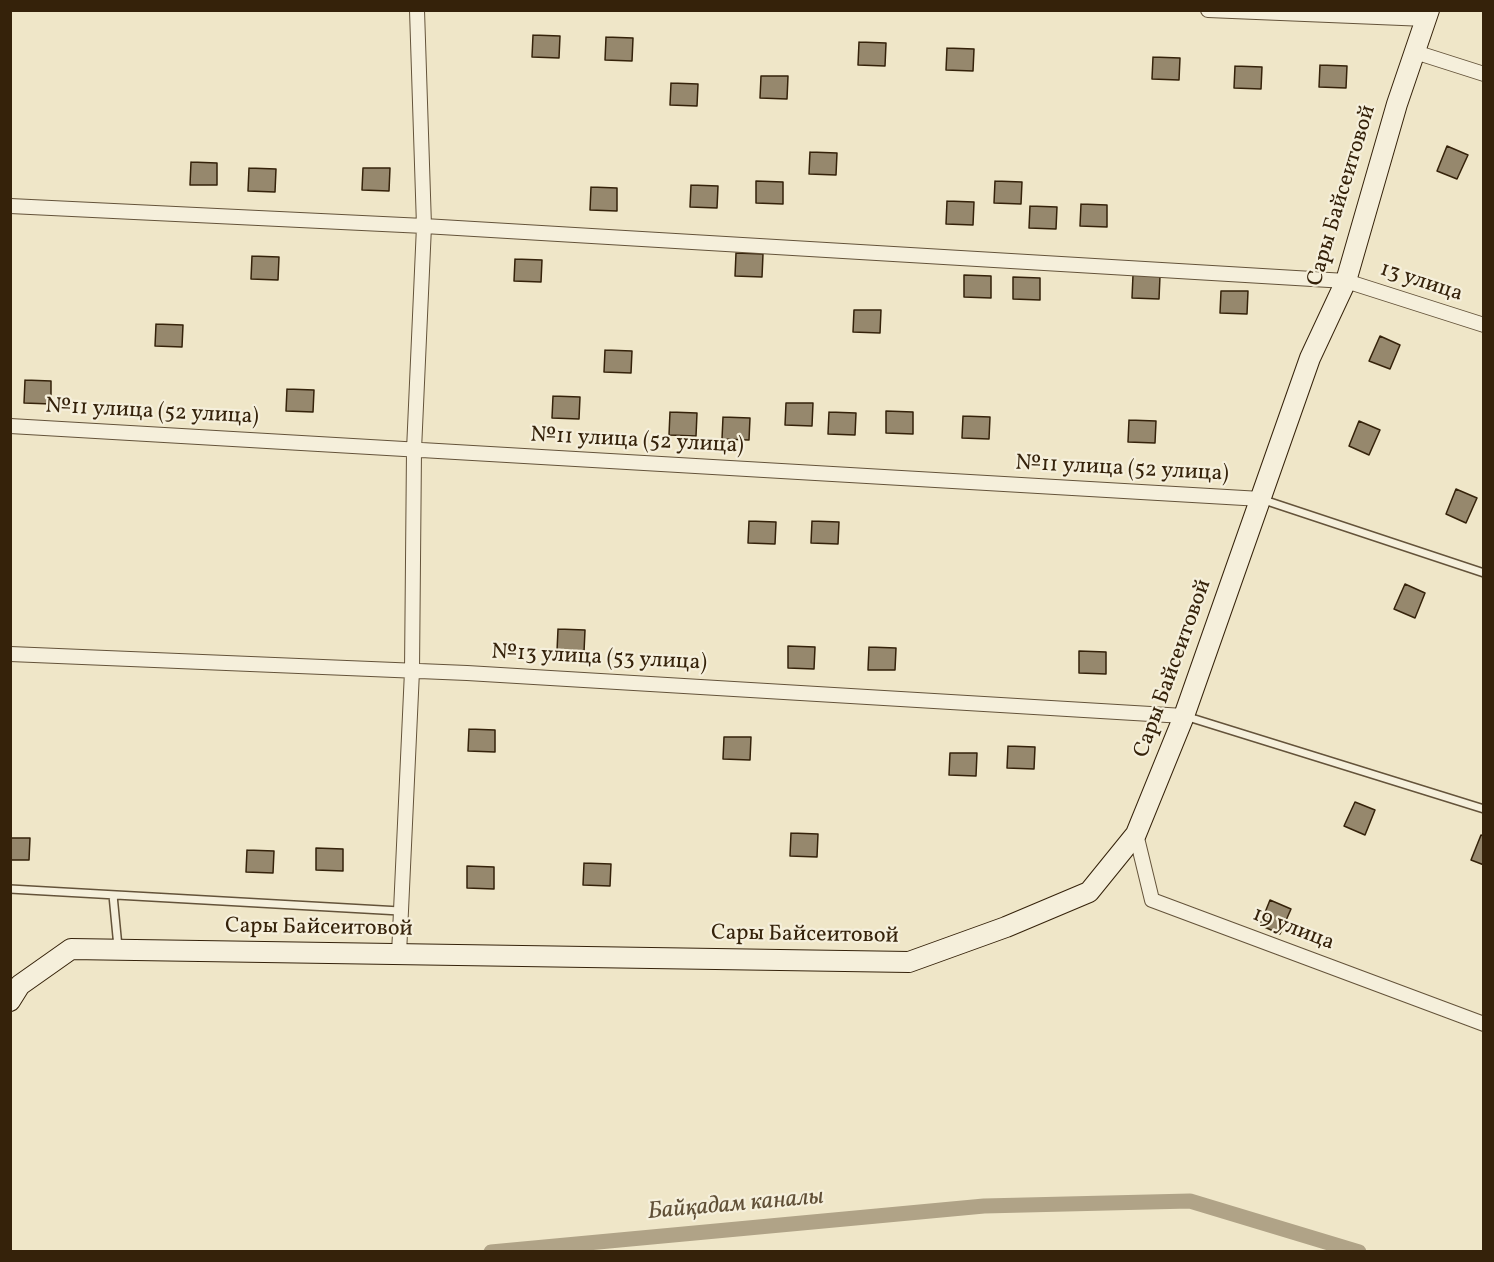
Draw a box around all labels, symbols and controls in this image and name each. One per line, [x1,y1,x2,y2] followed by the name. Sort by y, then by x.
[1303,102,1383,290] street label: Сары Байсеитовой
[1376,257,1466,309] street label: 13 улица
[45,394,259,432] street label: №11 улица (52 улица)
[530,423,744,461] street label: №11 улица (52 улица)
[1015,451,1229,489] street label: №11 улица (52 улица)
[1130,576,1218,762] street label: Сары Байсеитовой
[491,640,707,678] street label: №13 улица (53 улица)
[1248,902,1338,958] street label: 19 улица
[225,914,413,944] street label: Сары Байсеитовой
[711,921,899,951] street label: Сары Байсеитовой
[647,1184,825,1228] water label: Байқадам каналы

